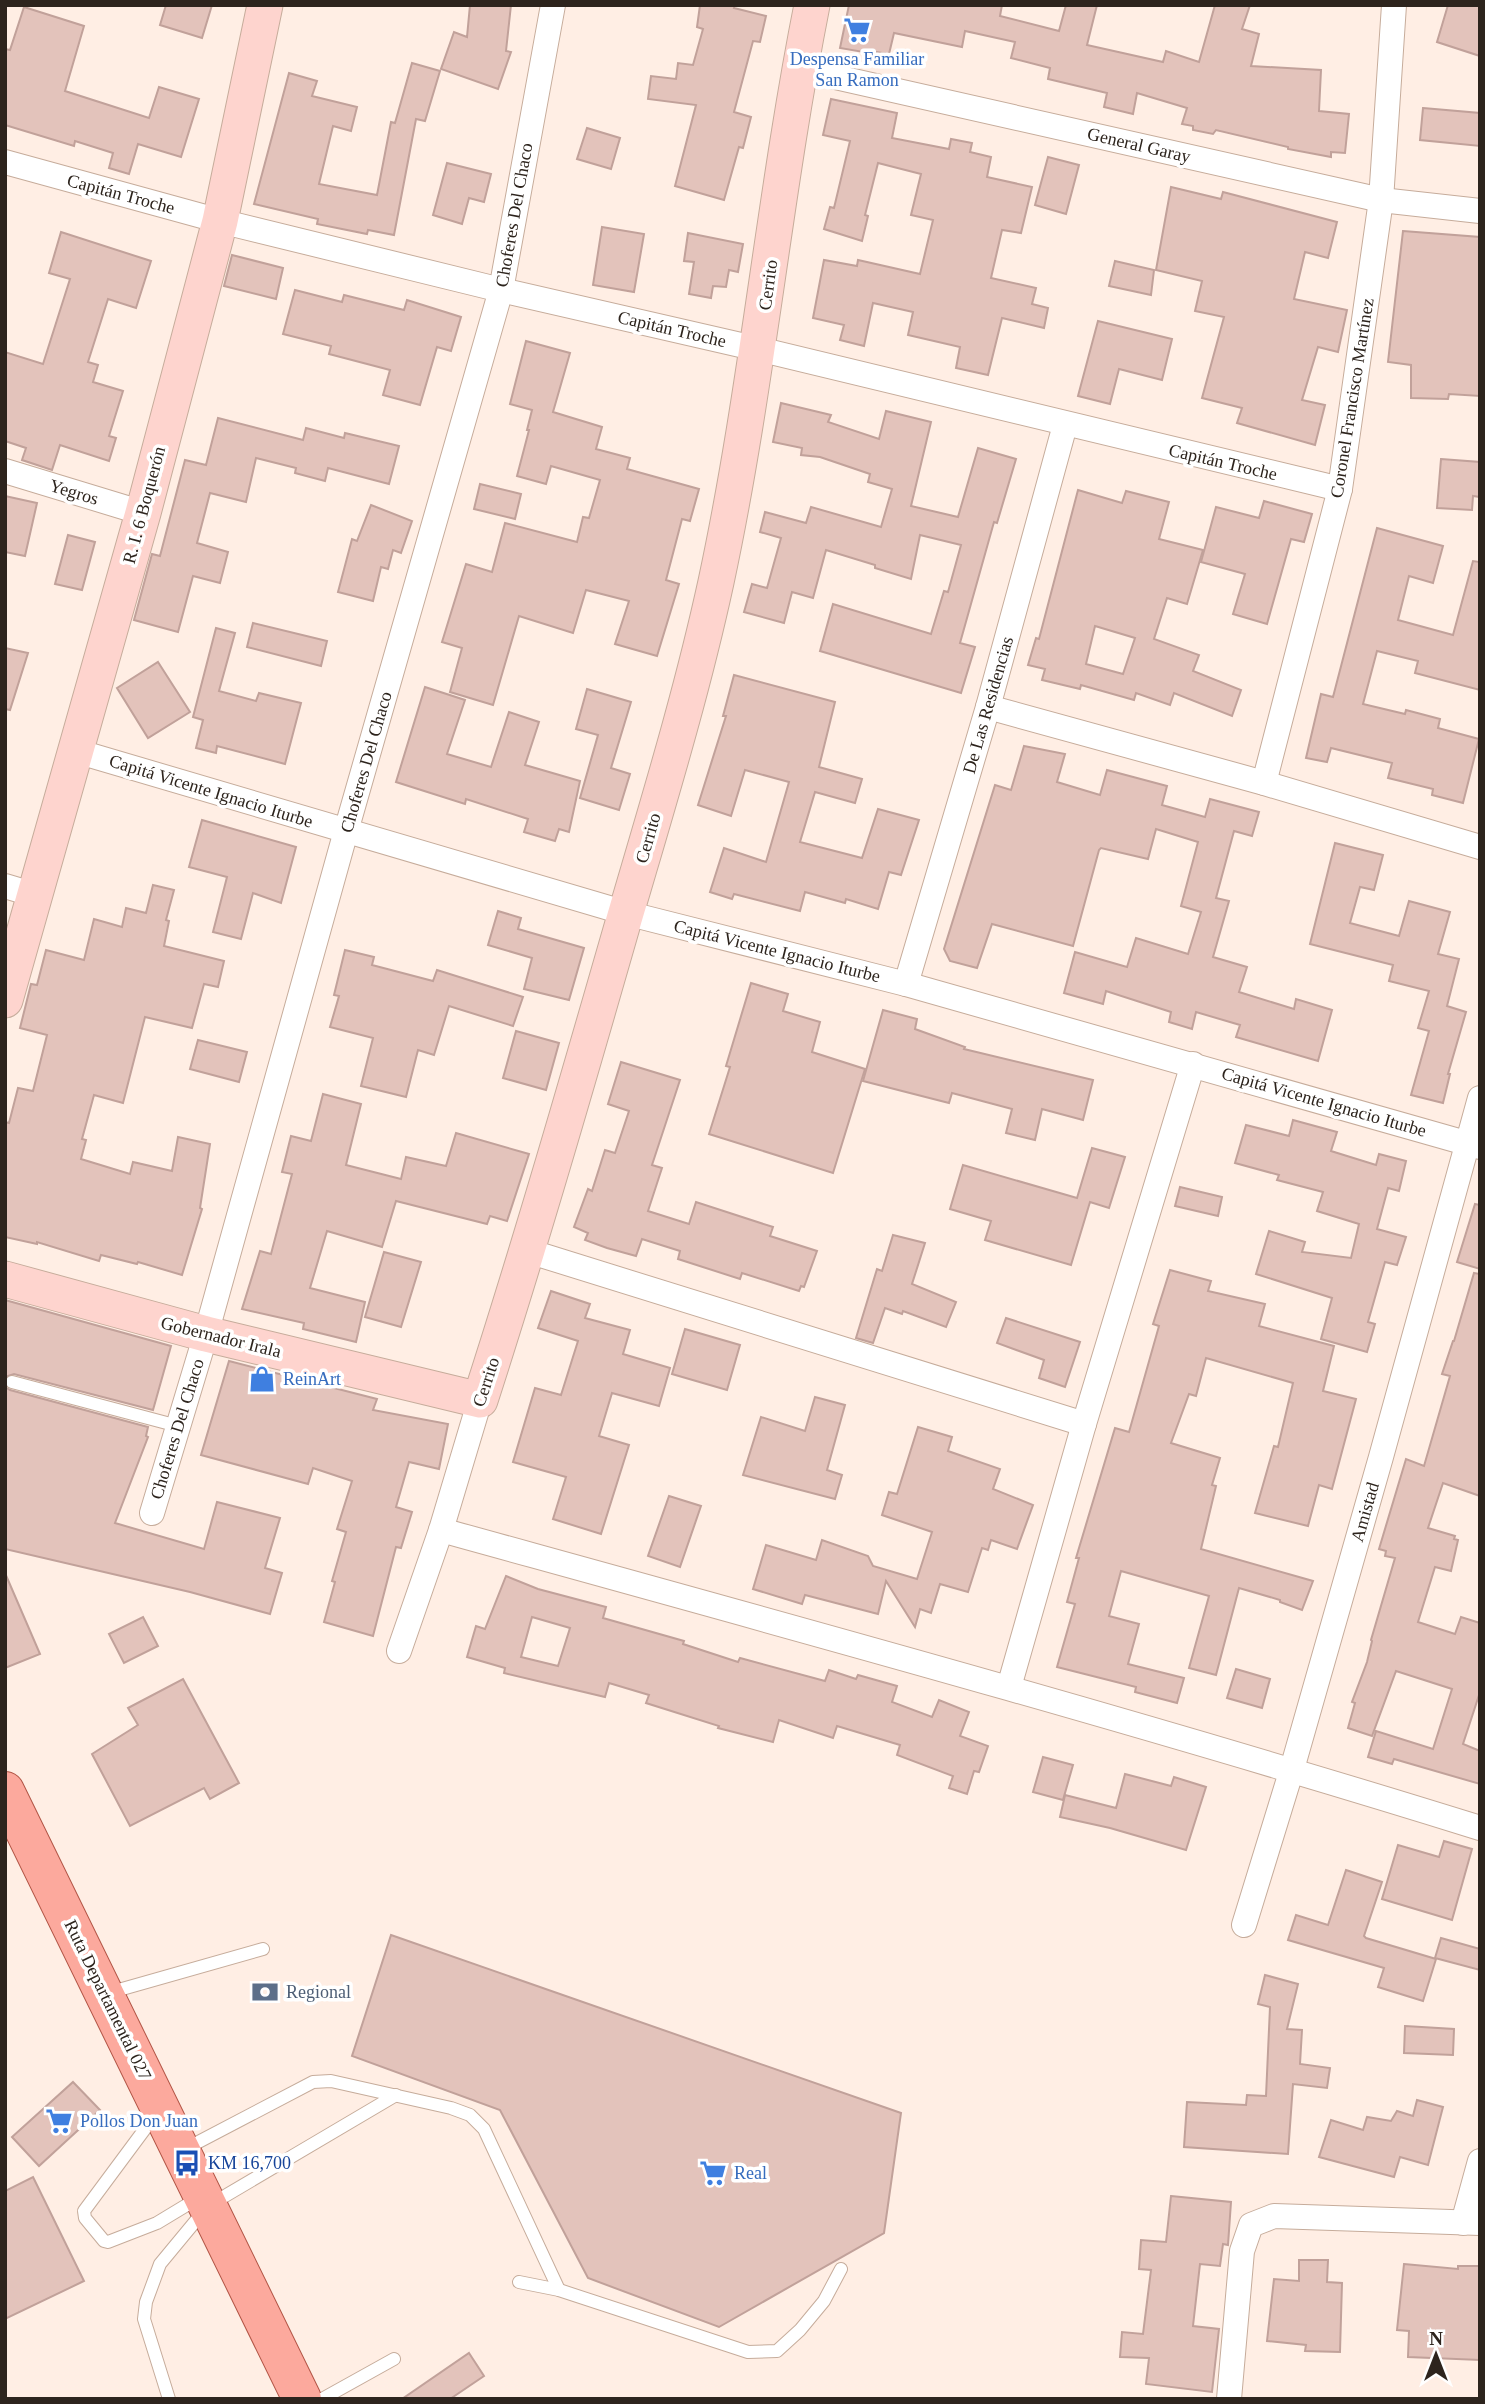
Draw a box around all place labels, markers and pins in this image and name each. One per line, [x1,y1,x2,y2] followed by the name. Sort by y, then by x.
[842,15,872,45] supermarket icon: Despensa Familiar San Ramon
[790,49,924,90] place label: Despensa Familiar San Ramon
[247,1364,277,1394] shop icon: ReinArt
[283,1369,341,1389] place label: ReinArt
[250,1977,280,2007] bank icon: Regional
[286,1982,351,2002] place label: Regional
[44,2106,74,2136] supermarket icon: Pollos Don Juan
[80,2111,198,2131] place label: Pollos Don Juan
[172,2148,202,2178] bus stop icon: KM 16,700
[208,2153,291,2173] place label: KM 16,700
[698,2158,728,2188] supermarket icon: Real
[734,2163,767,2183] place label: Real

